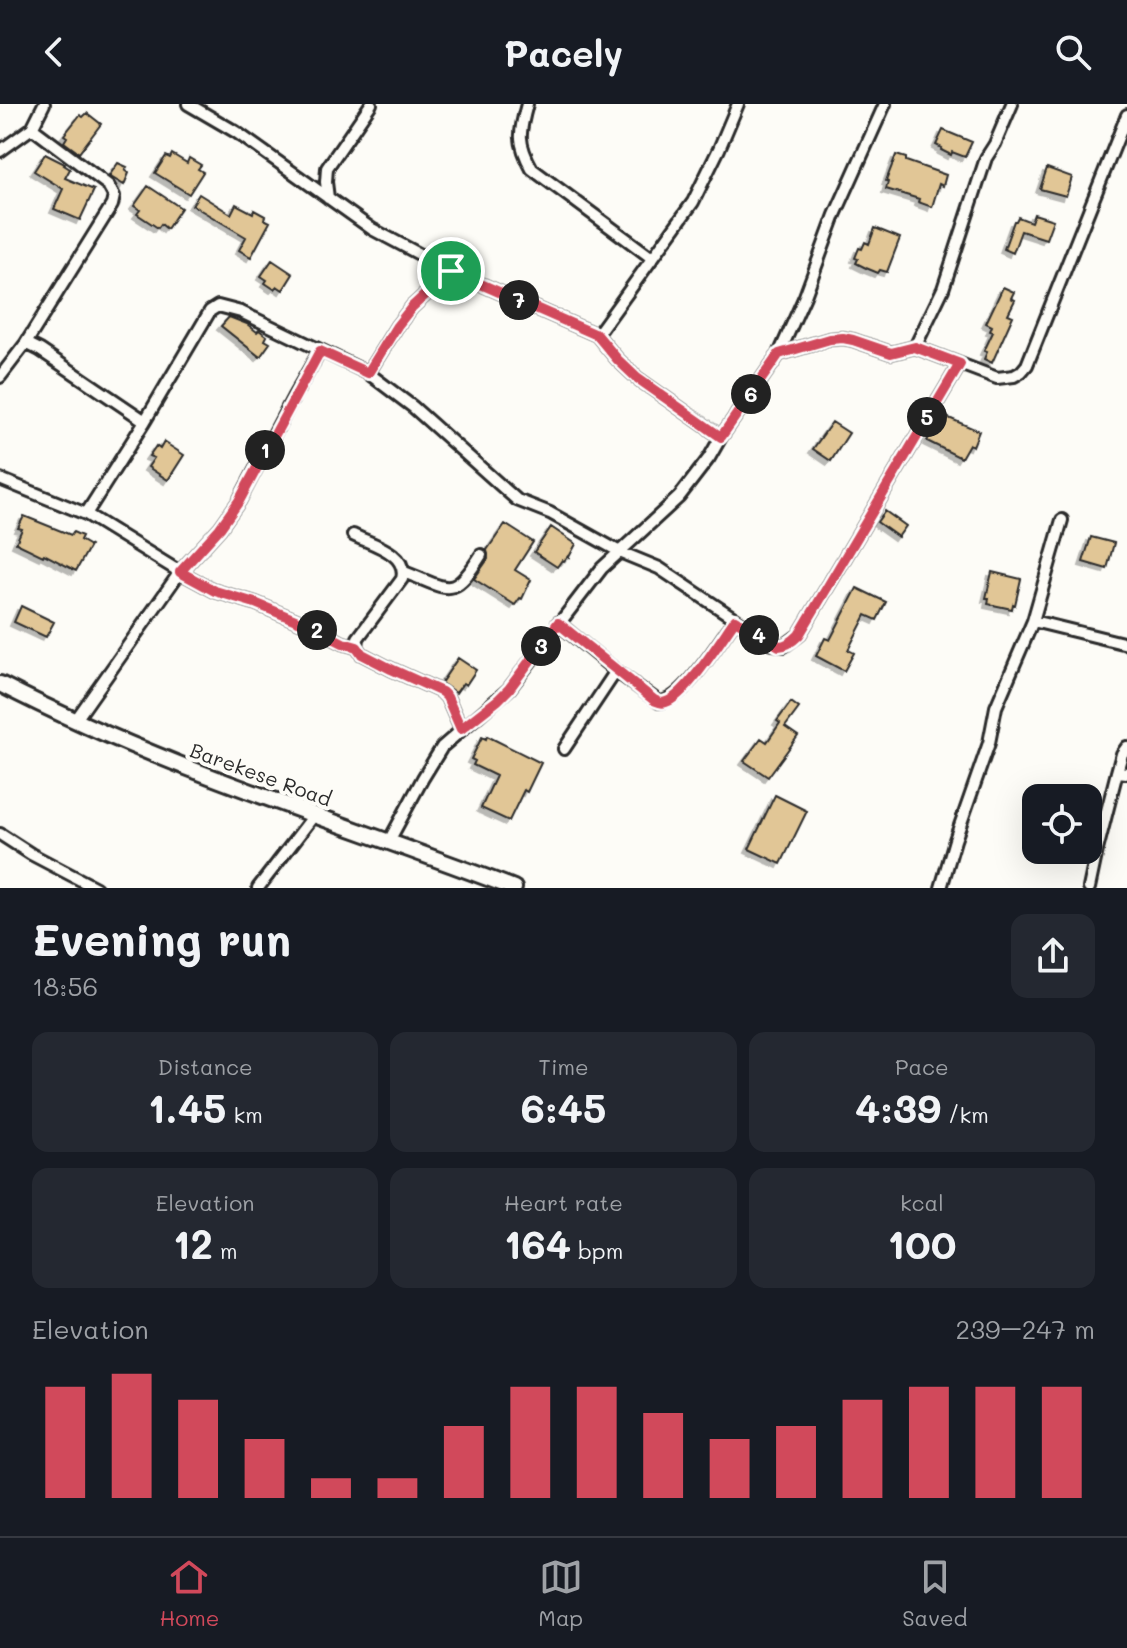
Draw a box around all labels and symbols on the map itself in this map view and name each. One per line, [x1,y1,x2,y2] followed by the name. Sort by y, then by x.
[417,237,485,305] pin
[499,280,539,320] pin: 7
[731,374,771,414] pin: 6
[907,397,947,437] pin: 5
[245,430,285,470] pin: 1
[297,610,337,650] pin: 2
[739,615,779,655] pin: 4
[521,626,561,666] pin: 3
[187,736,335,812] street label: Barekese Road

